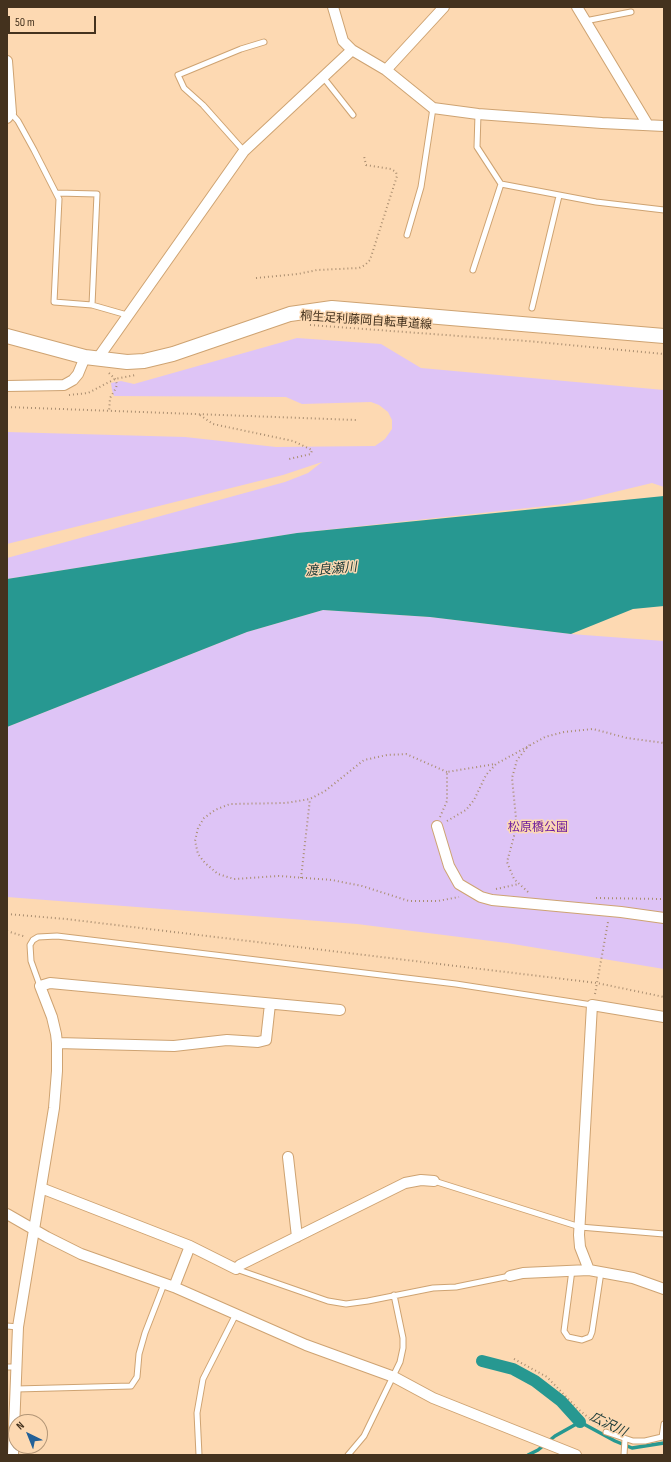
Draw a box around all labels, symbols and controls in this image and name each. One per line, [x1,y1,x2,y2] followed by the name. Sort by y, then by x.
[10,8,98,34] scale bar
[15,15,35,30] text: 50 m
[300,309,432,333] street label: 桐生足利藤岡自転車道線
[304,560,358,580] water label: 渡良瀬川
[508,821,568,835] park label: 松原橋公園
[587,1409,629,1441] water label: 広沢川
[8,1414,48,1454] north arrow
[14,1419,27,1432] text: N

